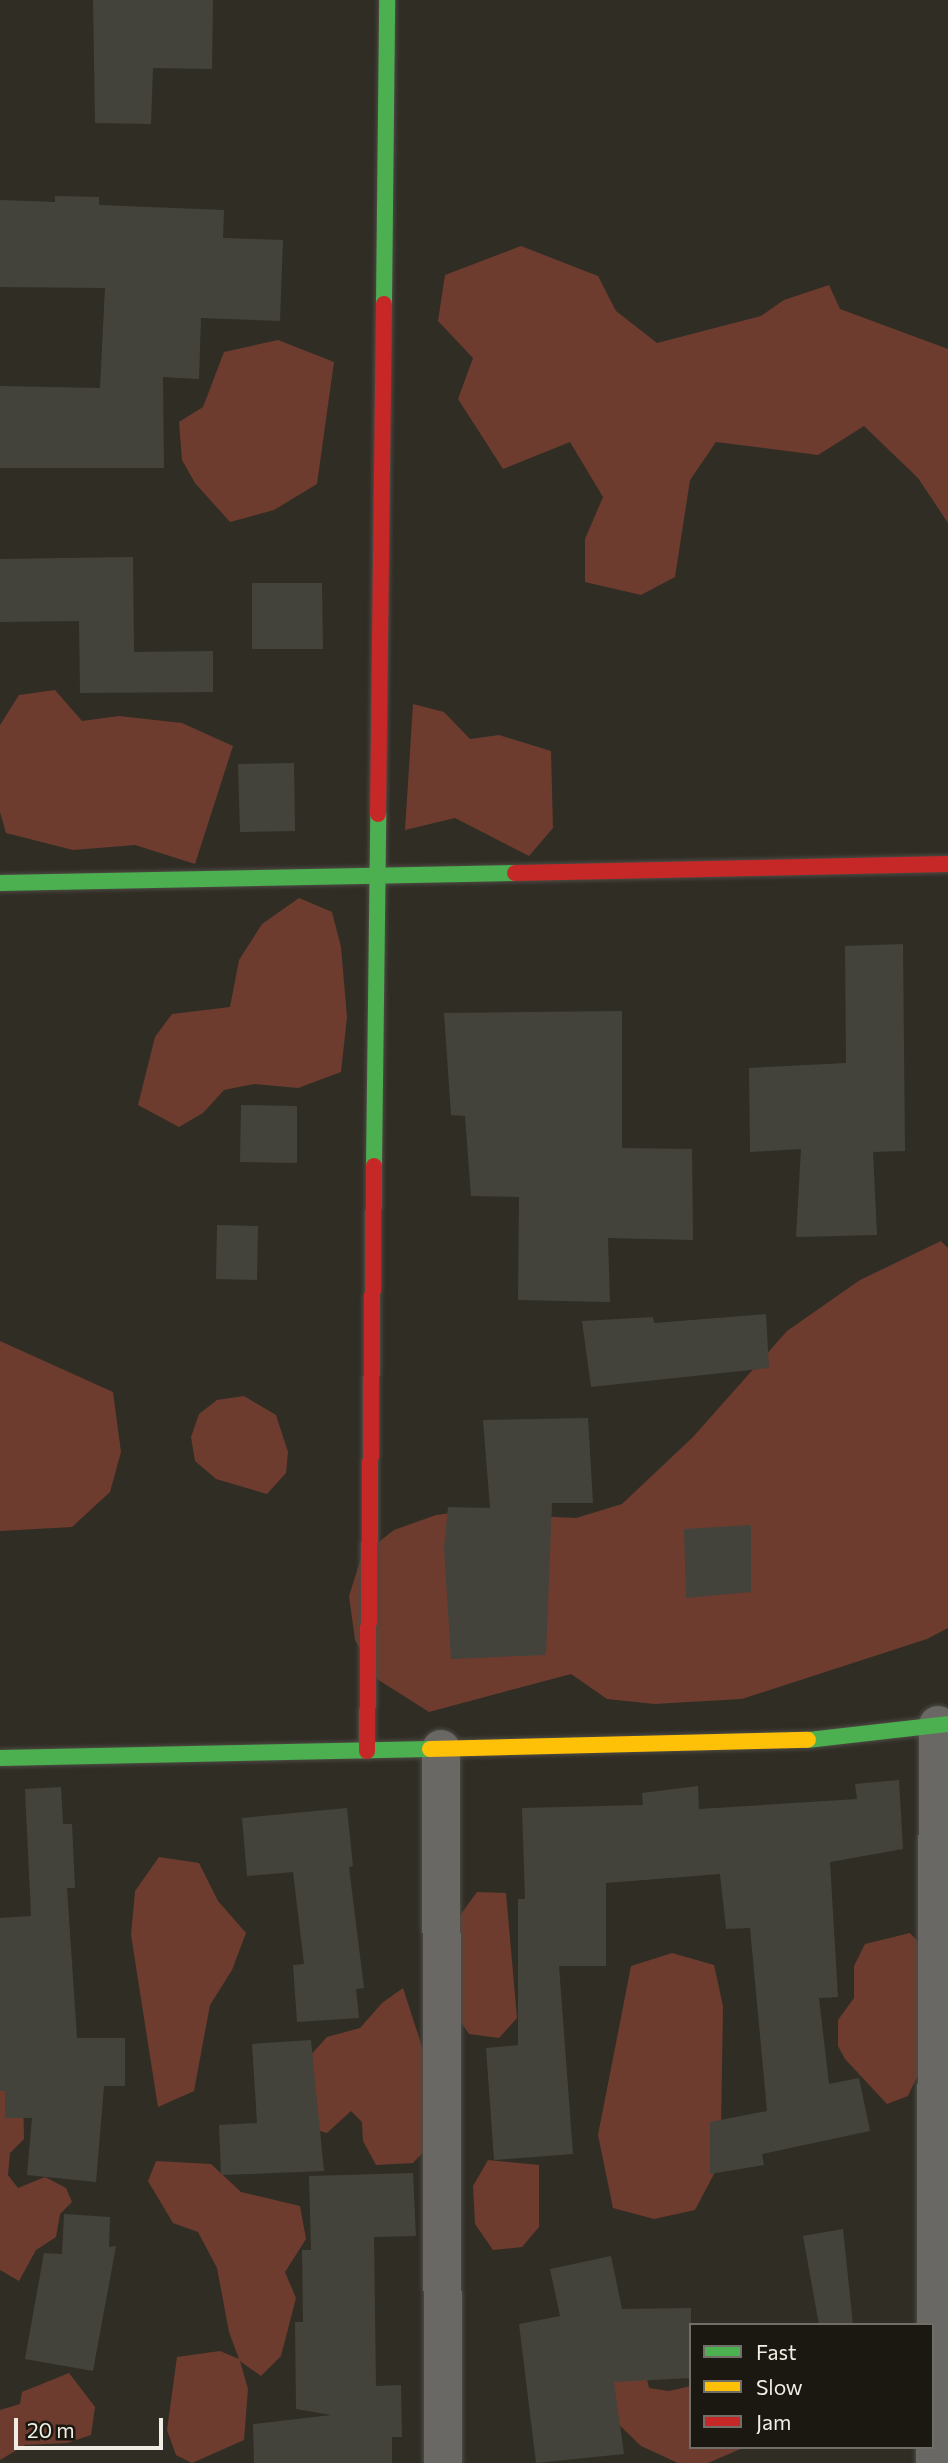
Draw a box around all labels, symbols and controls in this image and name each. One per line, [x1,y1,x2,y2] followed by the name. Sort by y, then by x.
[689,2323,934,2449] legend
[756,2339,797,2364] text: Fast
[756,2374,803,2399] text: Slow
[18,2404,166,2448] scale bar
[756,2409,791,2434] text: Jam
[27,2417,75,2442] text: 20 m

